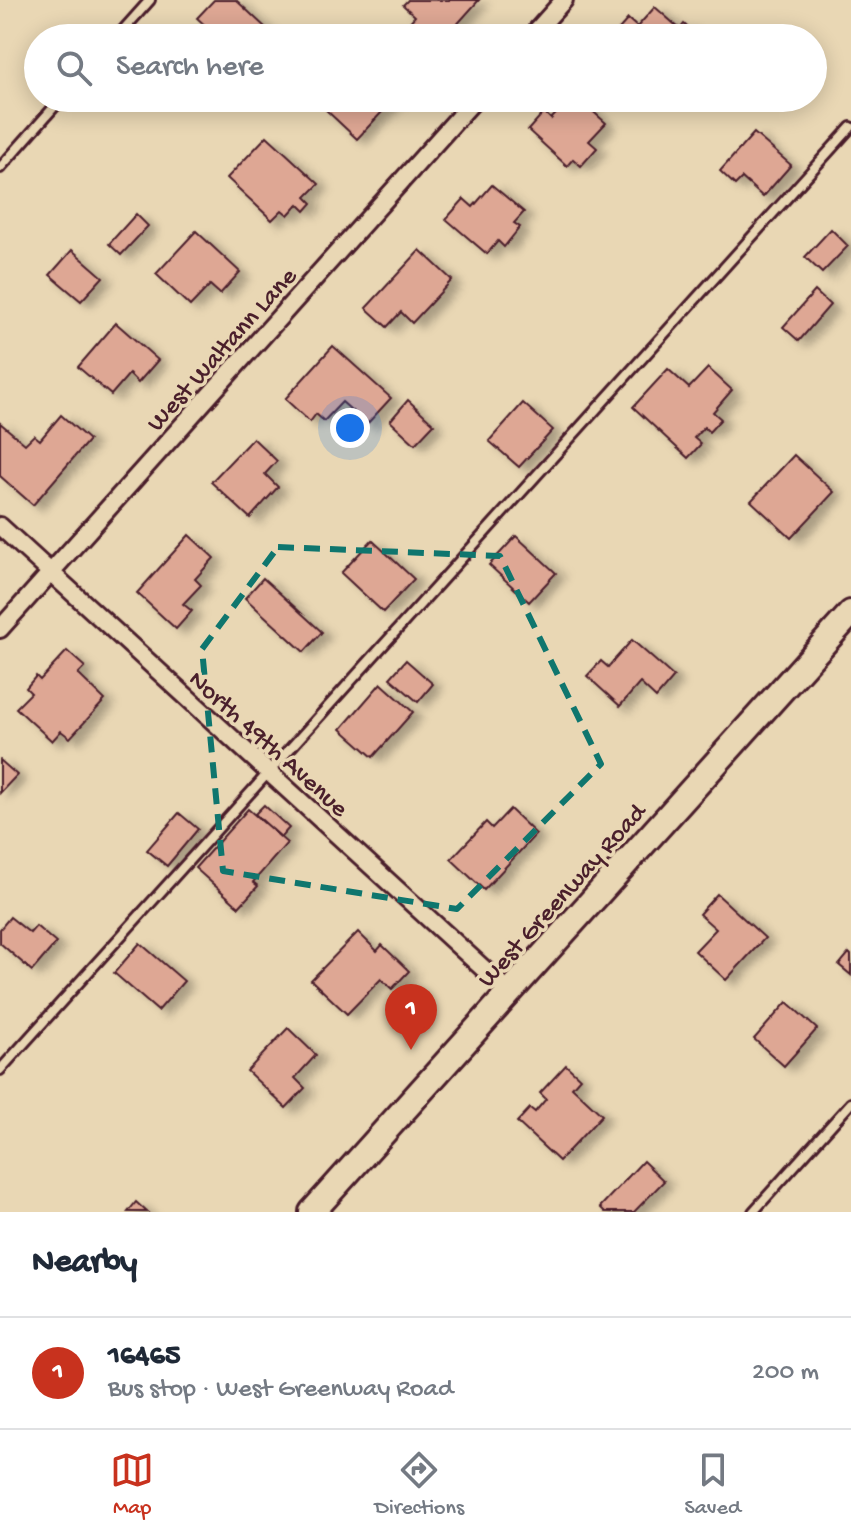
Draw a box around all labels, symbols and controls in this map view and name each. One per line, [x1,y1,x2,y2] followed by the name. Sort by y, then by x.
[24,24,827,112] search box
[52,46,96,90] icon: search
[116,51,264,86] text: Search here
[142,262,305,439] street label: West Waltann Lane
[330,408,370,448] your location
[181,665,354,826] street label: North 49th Avenue
[473,797,655,995] street label: West Greenway Road
[385,984,437,1050] pin: 1
[32,1244,137,1284] text: Nearby
[108,1340,181,1375] text: 16465
[53,1358,63,1389] text: 1
[752,1358,819,1389] text: 200 m
[108,1375,453,1406] text: Bus stop · West Greenway Road
[110,1448,154,1522] tab: Map
[375,1448,464,1522] tab: Directions
[684,1448,741,1522] tab: Saved

